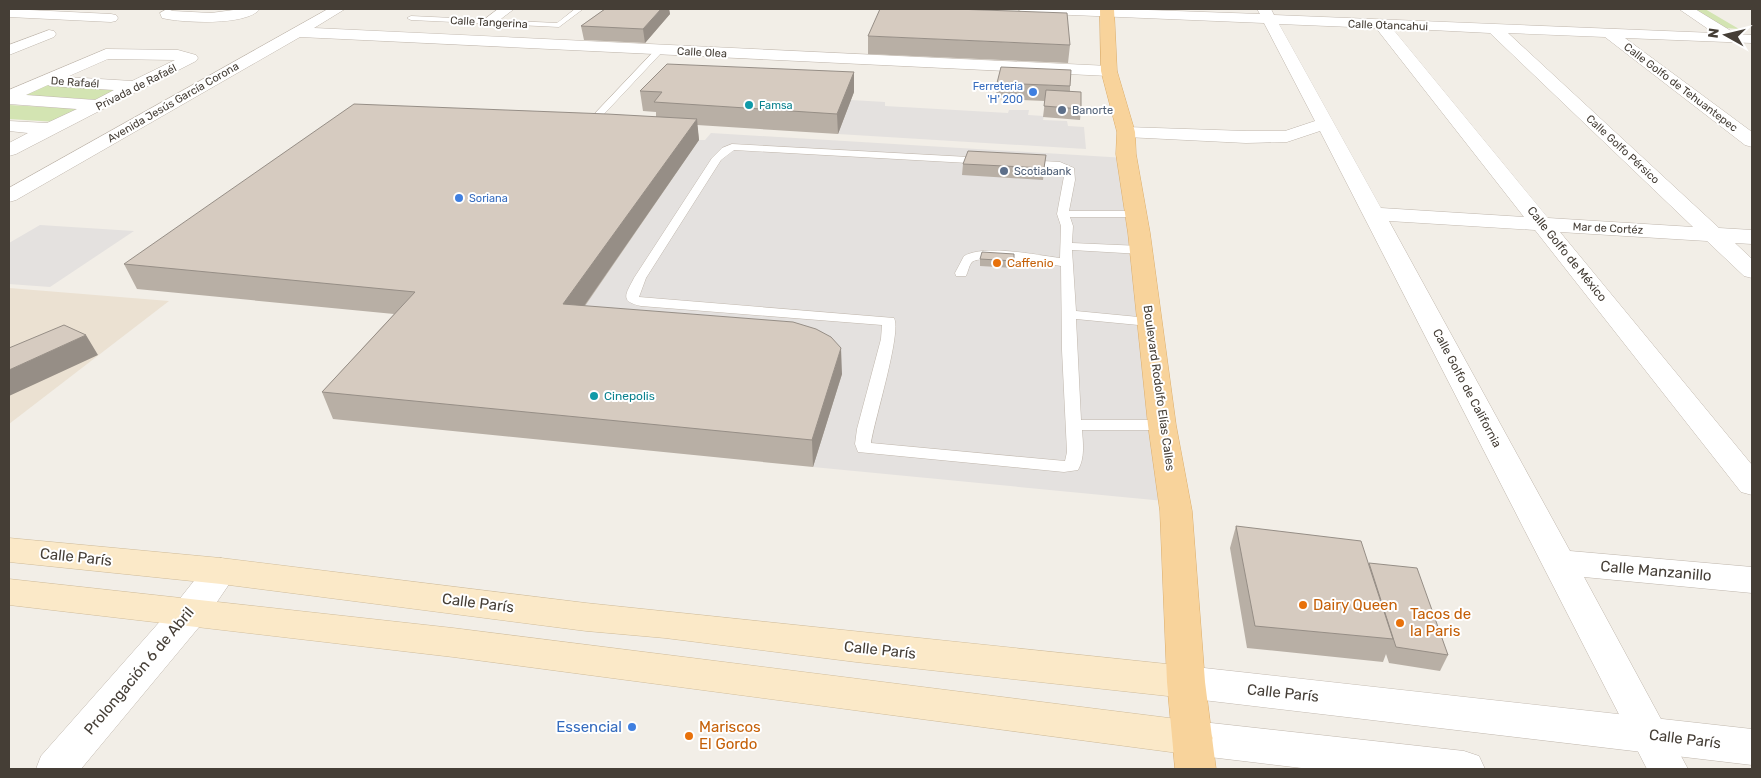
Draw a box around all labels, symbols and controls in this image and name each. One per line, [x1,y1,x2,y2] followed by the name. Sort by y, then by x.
[1701,10,1751,60] north arrow
[450,14,528,31] street label: Calle Tangerina
[1348,18,1428,33] street label: Calle Otancahui
[1705,27,1723,39] text: N
[1621,40,1740,134] street label: Calle Golfo de Tehuantepec
[677,45,727,60] street label: Calle Olea
[105,59,241,145] street label: Avenida Jesús García Corona
[94,61,179,113] street label: Privada de Rafaél
[50,74,100,91] street label: De Rafaél
[973,80,1023,106] place label: Ferreteria 'H' 200
[1027,86,1039,98] marker: Ferreteria 'H' 200
[743,99,755,111] marker: Famsa
[759,99,793,112] place label: Famsa
[1056,104,1068,116] marker: Banorte
[1072,104,1113,117] place label: Banorte
[1583,112,1662,187] street label: Calle Golfo Pérsico
[998,165,1010,177] marker: Scotiabank
[1014,165,1071,178] place label: Scotiabank
[453,192,465,204] marker: Soriana
[469,192,508,205] place label: Soriana
[1524,204,1610,304] street label: Calle Golfo de México
[1572,220,1644,237] street label: Mar de Cortéz
[1007,256,1054,270] place label: Caffenio
[991,257,1003,269] marker: Caffenio
[1140,304,1178,472] street label: Boulevard Rodolfo Elías Calles
[1430,326,1504,450] street label: Calle Golfo de California
[604,389,655,403] place label: Cinepolis
[588,390,600,402] marker: Cinepolis
[39,544,113,570] street label: Calle París
[1600,557,1712,585] street label: Calle Manzanillo
[441,590,515,616] street label: Calle París
[1313,596,1398,614] place label: Dairy Queen
[1297,599,1309,611] marker: Dairy Queen
[80,604,198,738] street label: Prolongación 6 de Abril
[1410,605,1471,640] place label: Tacos de la Paris
[1394,617,1406,629] marker: Tacos de la Paris
[843,637,917,663] street label: Calle París
[1246,680,1320,706] street label: Calle París
[556,718,622,736] place label: Essencial
[699,718,761,753] place label: Mariscos El Gordo
[626,721,638,733] marker: Essencial
[1648,726,1722,752] street label: Calle París
[683,730,695,742] marker: Mariscos El Gordo

